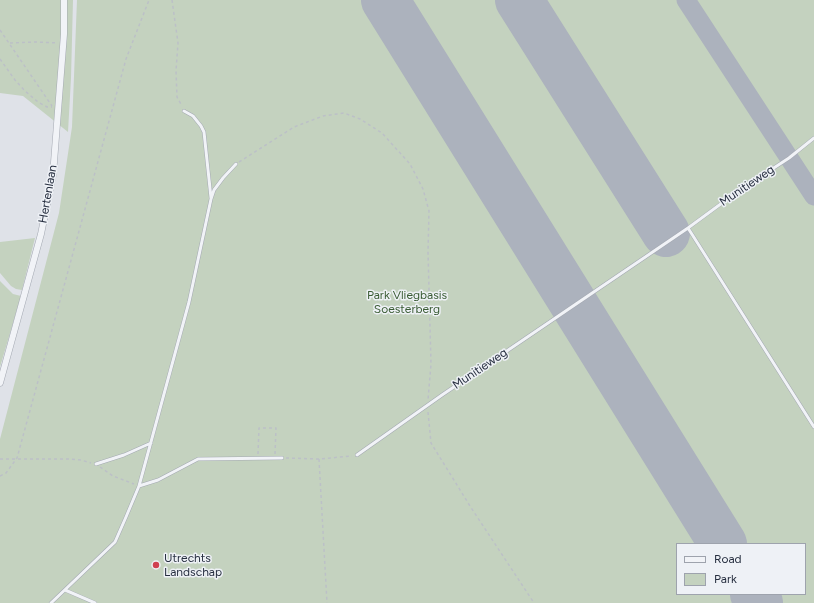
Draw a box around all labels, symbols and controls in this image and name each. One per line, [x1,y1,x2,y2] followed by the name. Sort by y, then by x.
[717,162,777,210] street label: Munitieweg
[36,164,60,224] street label: Hertenlaan
[367,288,447,316] park label: Park Vliegbasis Soesterberg
[450,345,510,393] street label: Munitieweg
[676,543,806,595] legend
[164,551,222,579] place label: Utrechts Landschap
[714,552,742,566] text: Road
[151,560,161,570] marker: Utrechts Landschap
[714,572,737,586] text: Park

